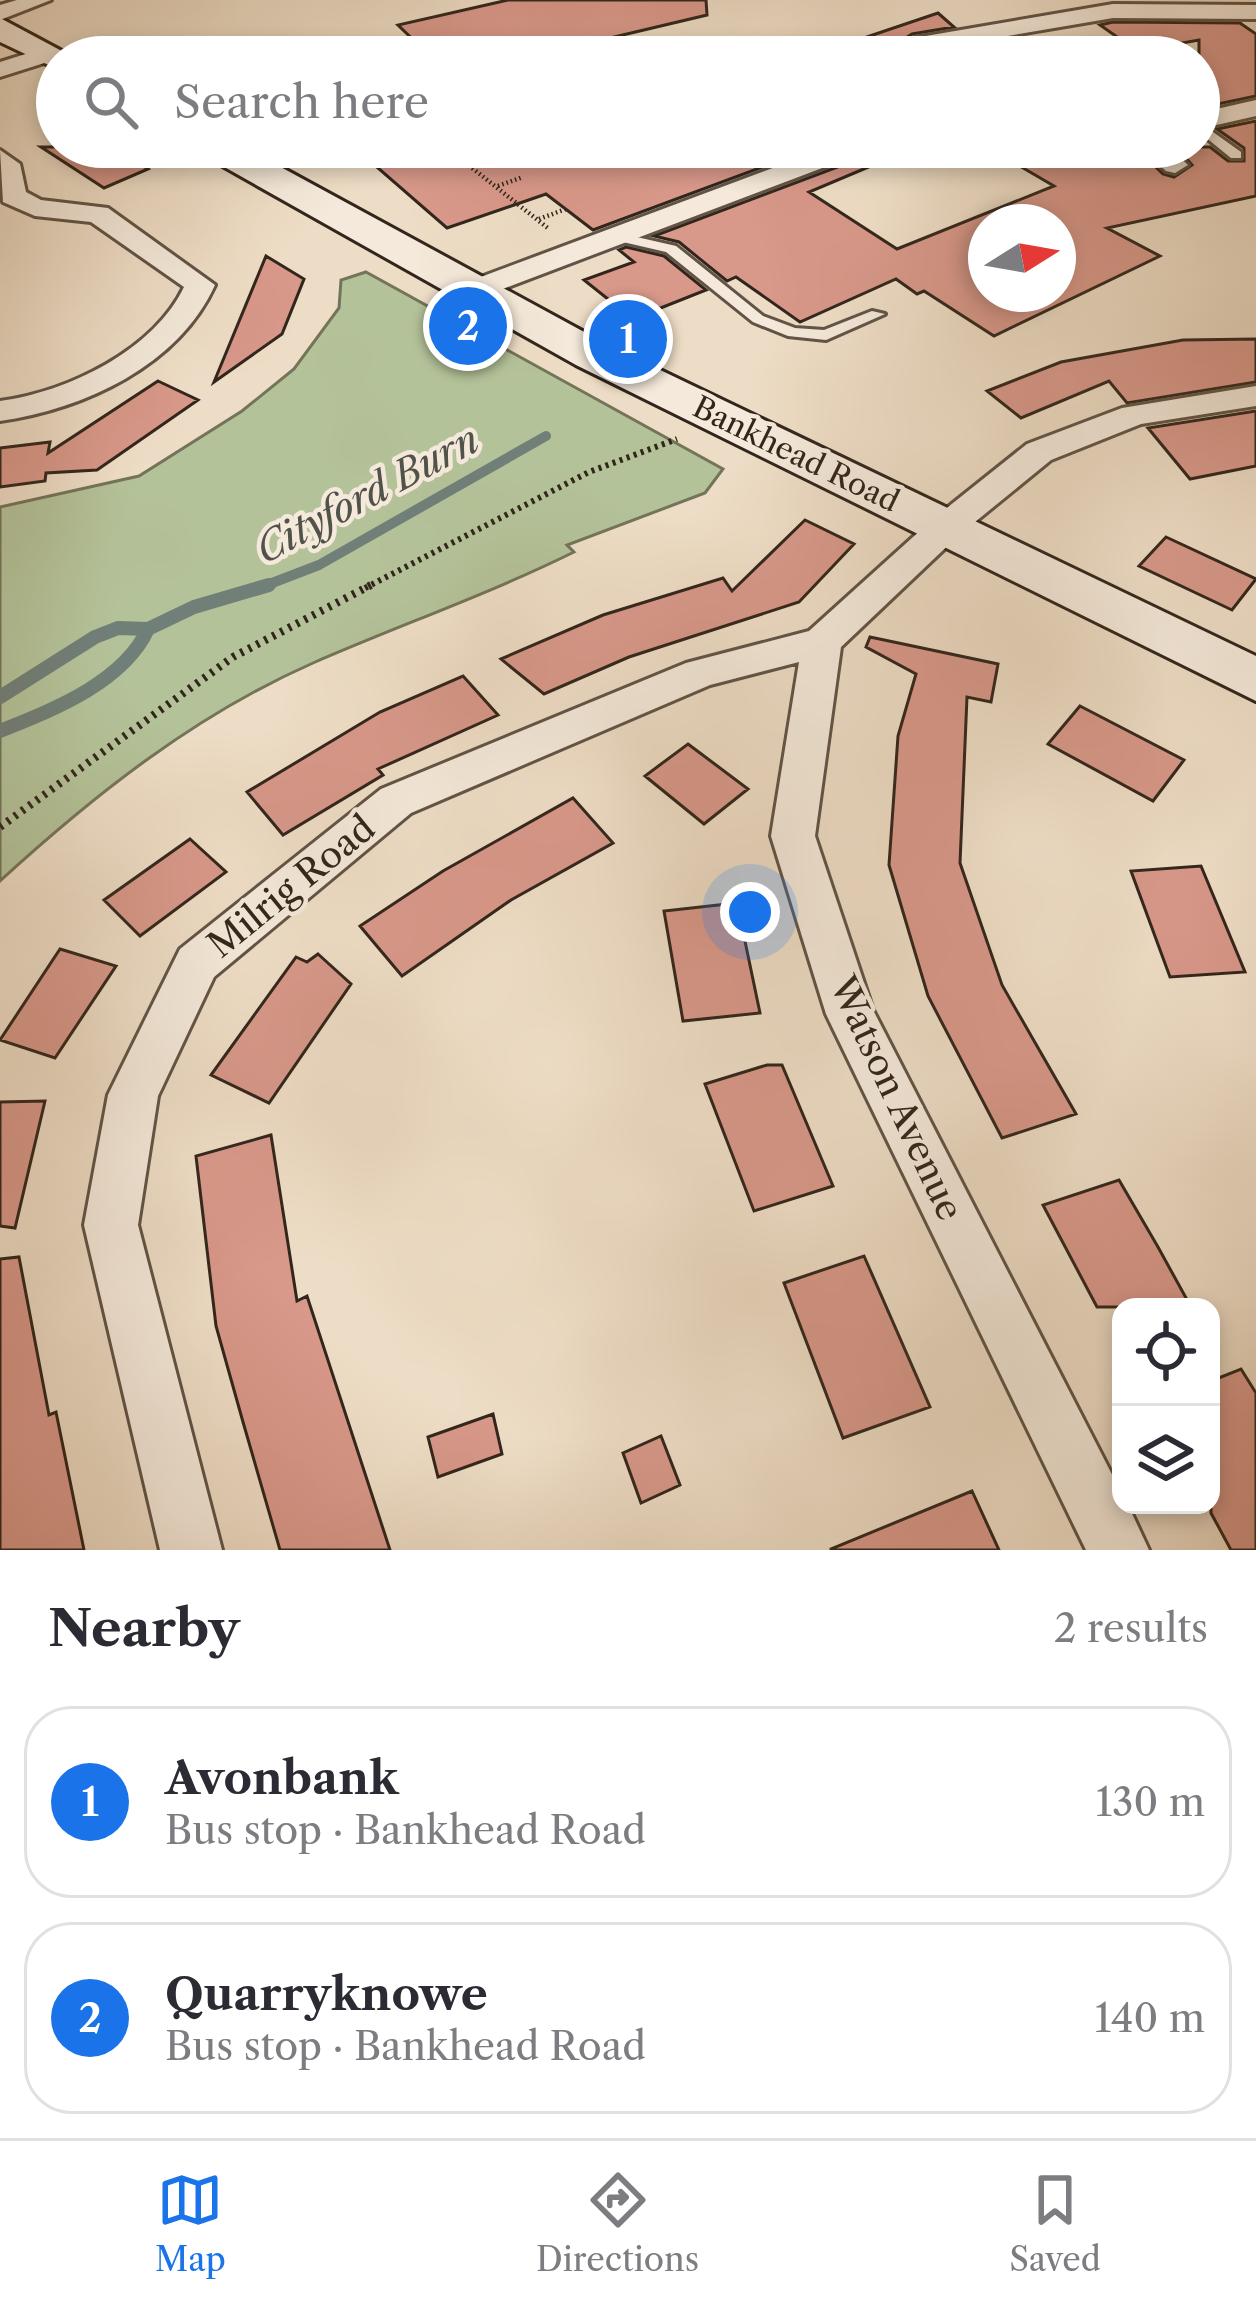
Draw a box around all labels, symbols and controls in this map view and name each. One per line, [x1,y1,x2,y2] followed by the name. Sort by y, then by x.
[36,36,1220,168] search box
[78,69,144,135] icon: search
[174,74,429,130] text: Search here
[968,204,1076,312] north arrow
[429,281,507,371] pin: 2
[589,294,667,384] pin: 1
[687,388,905,520] street label: Bankhead Road
[247,415,487,573] water label: Cityford Burn
[199,805,383,967] street label: Milrig Road
[720,882,780,942] your location
[821,968,973,1227] street label: Watson Avenue
[1112,1298,1220,1514] map controls
[1112,1298,1220,1406] button: locate
[1112,1406,1220,1514] button: layers
[48,1597,240,1659] text: Nearby
[1054,1604,1208,1652] text: 2 results
[165,1750,399,1806] text: Avonbank
[81,1778,99,1826] text: 1
[1096,1778,1205,1826] text: 130 m
[165,1806,646,1854] text: Bus stop · Bankhead Road
[165,1966,488,2022] text: Quarryknowe
[78,1994,102,2042] text: 2
[1095,1994,1205,2042] text: 140 m
[165,2022,646,2070] text: Bus stop · Bankhead Road
[155,2167,226,2280] tab: Map
[536,2167,699,2280] tab: Directions
[1009,2167,1101,2280] tab: Saved

